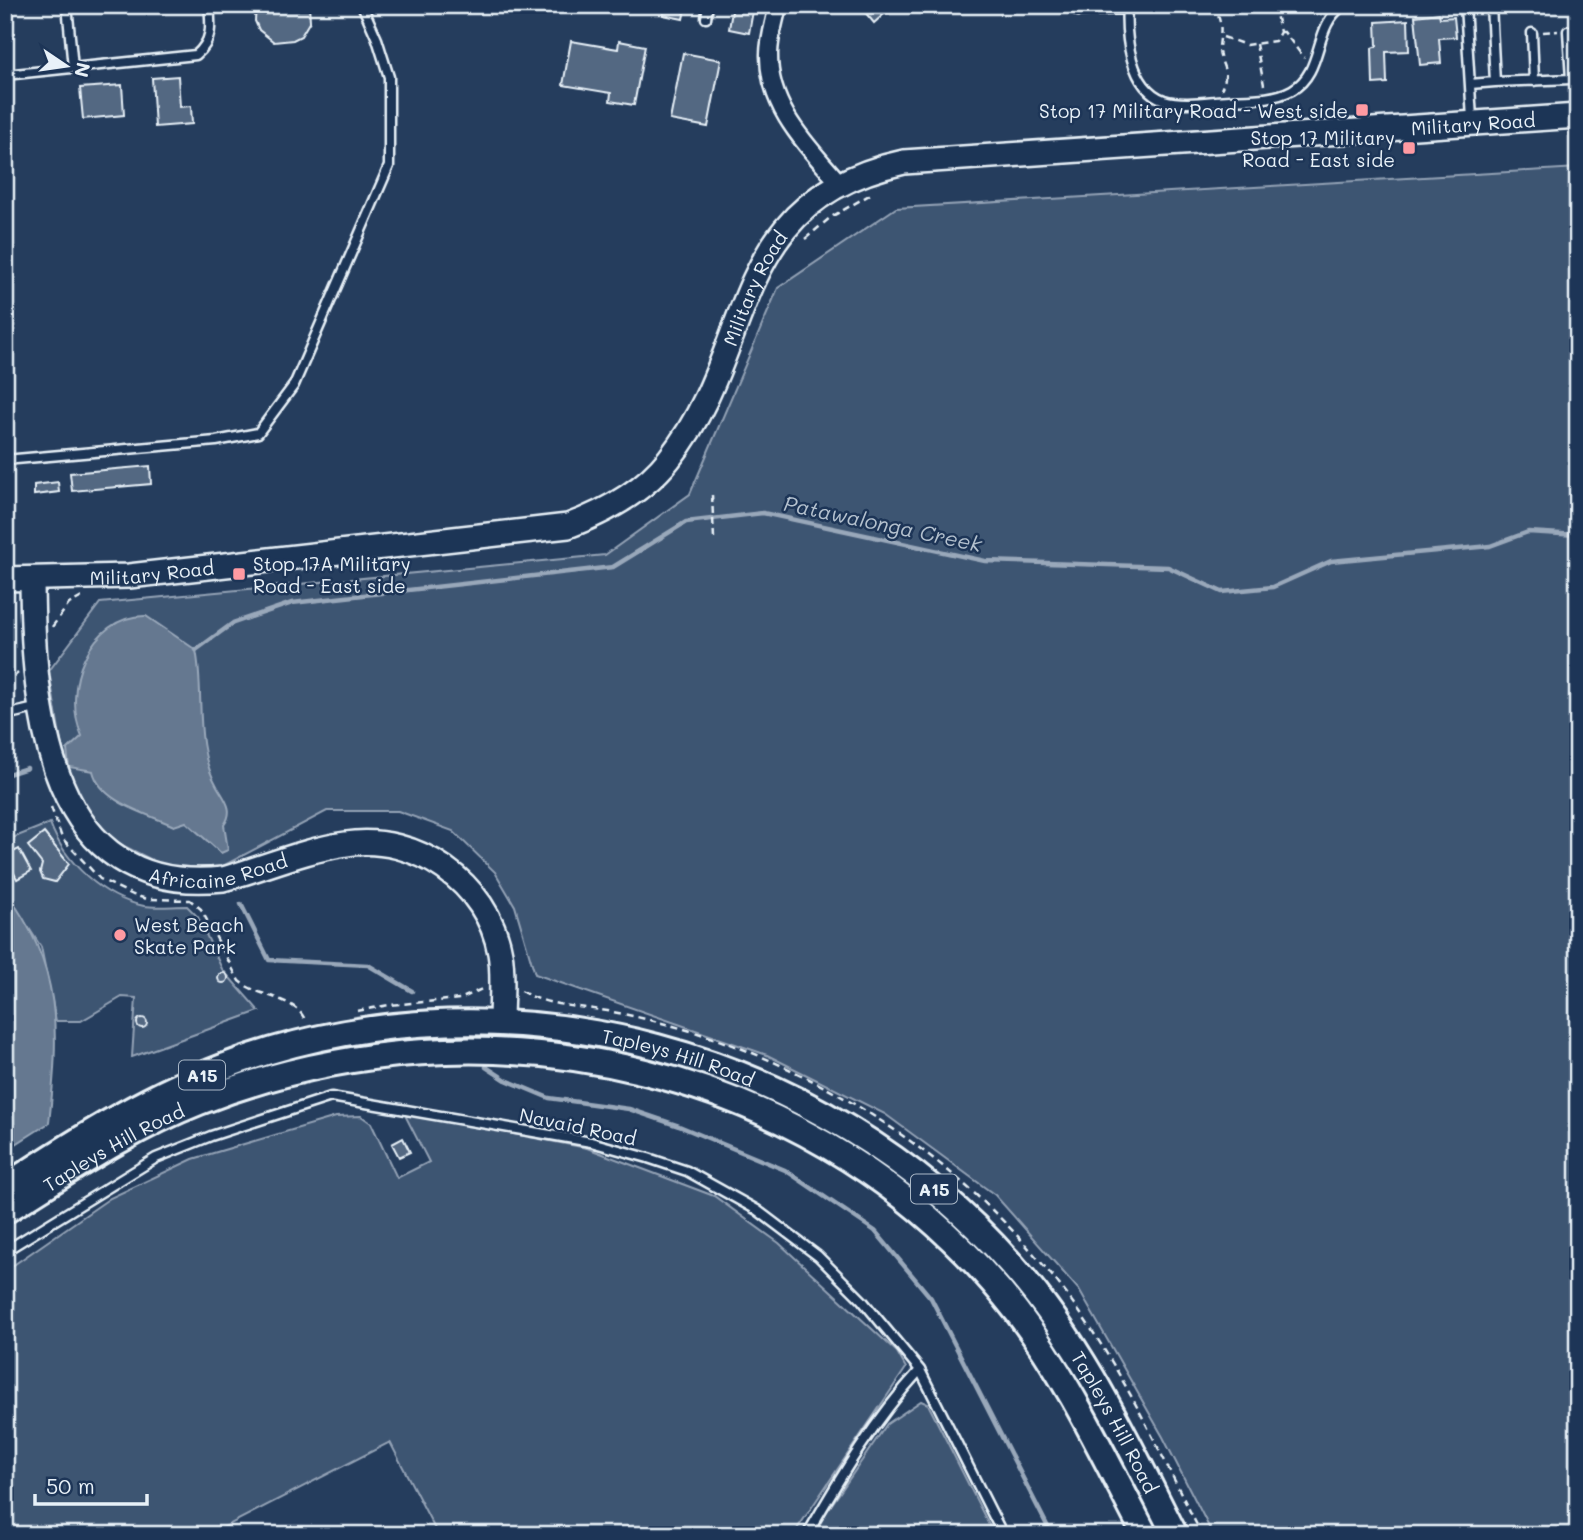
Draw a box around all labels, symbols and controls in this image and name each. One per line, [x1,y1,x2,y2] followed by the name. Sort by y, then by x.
[32,32,102,102] north arrow
[69,60,97,80] text: N
[1039,98,1348,123] place label: Stop 17 Military Road - West side
[1354,102,1370,118] marker: Stop 17 Military Road - West side
[1410,106,1536,140] street label: Military Road
[1242,125,1395,172] place label: Stop 17 Military Road - East side
[1401,140,1417,156] marker: Stop 17 Military Road - East side
[717,226,792,349] street label: Military Road
[782,489,985,557] water label: Patawalonga Creek
[253,551,411,598] place label: Stop 17A Military Road - East side
[89,554,215,589] street label: Military Road
[231,566,247,582] marker: Stop 17A Military Road - East side
[146,847,290,893] street label: Africaine Road
[134,912,243,959] place label: West Beach Skate Park
[112,927,128,943] marker: West Beach Skate Park
[600,1022,758,1092] street label: Tapleys Hill Road
[179,1060,225,1090] road number: A15
[38,1097,188,1197] street label: Tapleys Hill Road
[517,1101,639,1151] street label: Navaid Road
[911,1174,957,1204] road number: A15
[1066,1346,1164,1497] street label: Tapleys Hill Road
[35,1463,147,1507] scale bar
[46,1472,95,1499] text: 50 m

